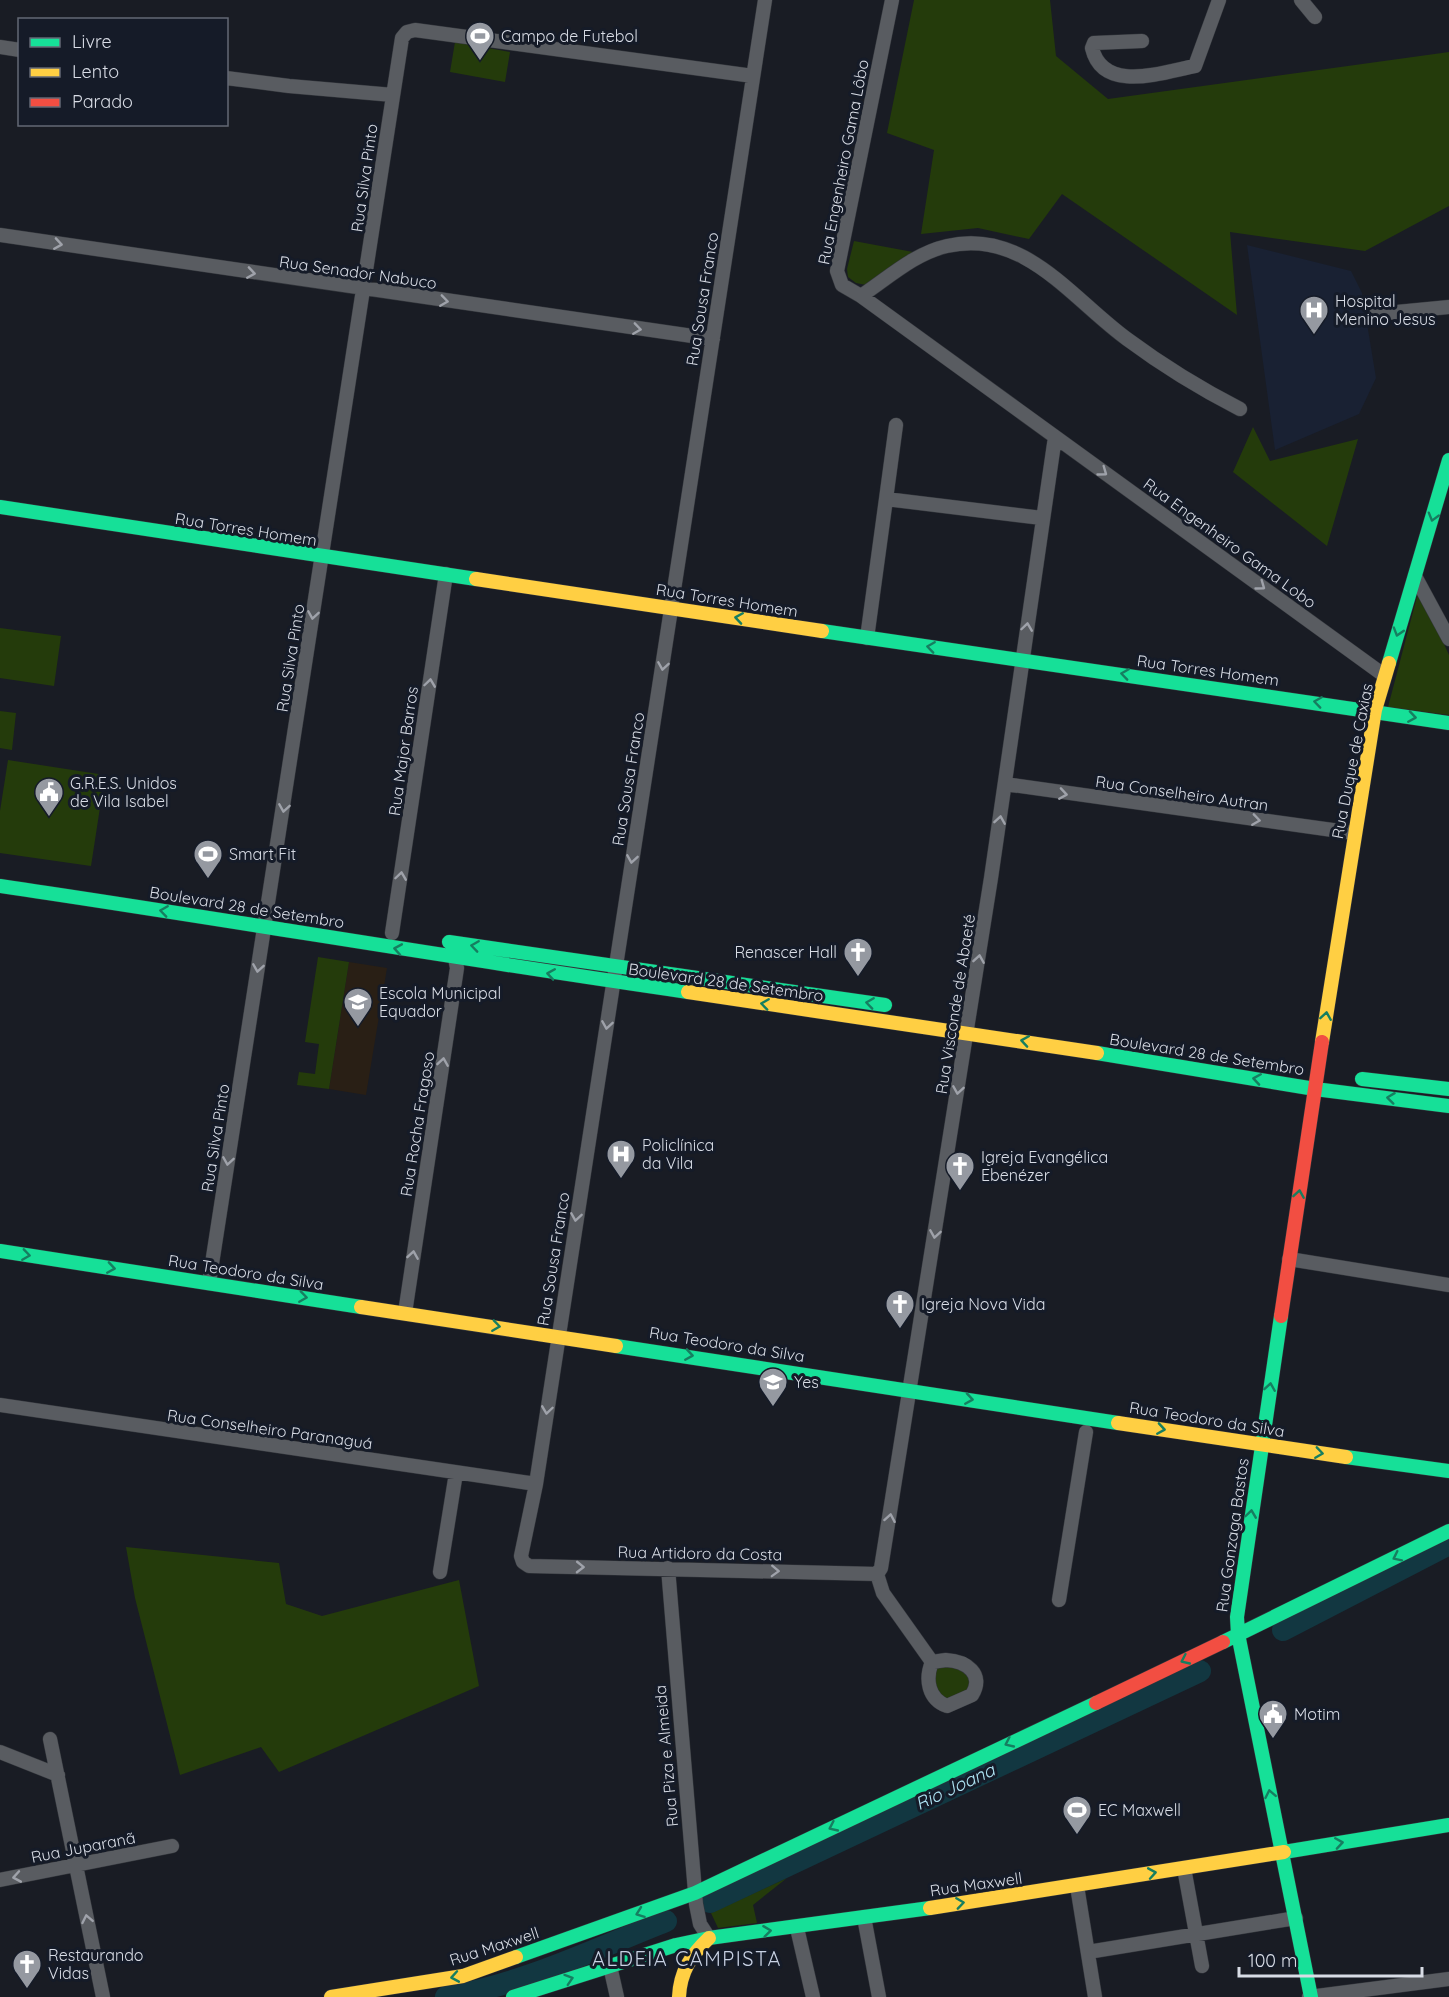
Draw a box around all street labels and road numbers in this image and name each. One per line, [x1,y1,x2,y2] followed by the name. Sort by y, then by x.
[813,58,873,266] street label: Rua Engenheiro Gama Lôbo
[347,123,381,233] street label: Rua Silva Pinto
[682,231,722,367] street label: Rua Sousa Franco
[278,251,438,293] street label: Rua Senador Nabuco
[1140,474,1320,612] street label: Rua Engenheiro Gama Lobo
[174,508,318,550] street label: Rua Torres Homem
[655,579,799,621] street label: Rua Torres Homem
[272,603,308,713] street label: Rua Silva Pinto
[1136,650,1280,690] street label: Rua Torres Homem
[1327,681,1377,841] street label: Rua Duque de Caxias
[384,685,422,817] street label: Rua Major Barros
[608,711,648,847] street label: Rua Sousa Franco
[1094,771,1270,815] street label: Rua Conselheiro Autran
[148,882,346,932] street label: Boulevard 28 de Setembro
[931,913,979,1095] street label: Rua Visconde de Abaeté
[627,958,825,1006] street label: Boulevard 28 de Setembro
[1108,1029,1306,1079] street label: Boulevard 28 de Setembro
[396,1050,438,1198] street label: Rua Rocha Fragoso
[197,1083,233,1193] street label: Rua Silva Pinto
[533,1191,573,1327] street label: Rua Sousa Franco
[167,1250,325,1294] street label: Rua Teodoro da Silva
[648,1322,806,1366] street label: Rua Teodoro da Silva
[1128,1397,1286,1441] street label: Rua Teodoro da Silva
[166,1405,374,1453] street label: Rua Conselheiro Paranaguá
[1211,1457,1253,1613] street label: Rua Gonzaga Bastos
[617,1542,783,1564] street label: Rua Artidoro da Costa
[650,1684,682,1828] street label: Rua Piza e Almeida
[29,1827,137,1867] street label: Rua Juparanã
[929,1868,1023,1900] street label: Rua Maxwell
[447,1922,541,1970] street label: Rua Maxwell

